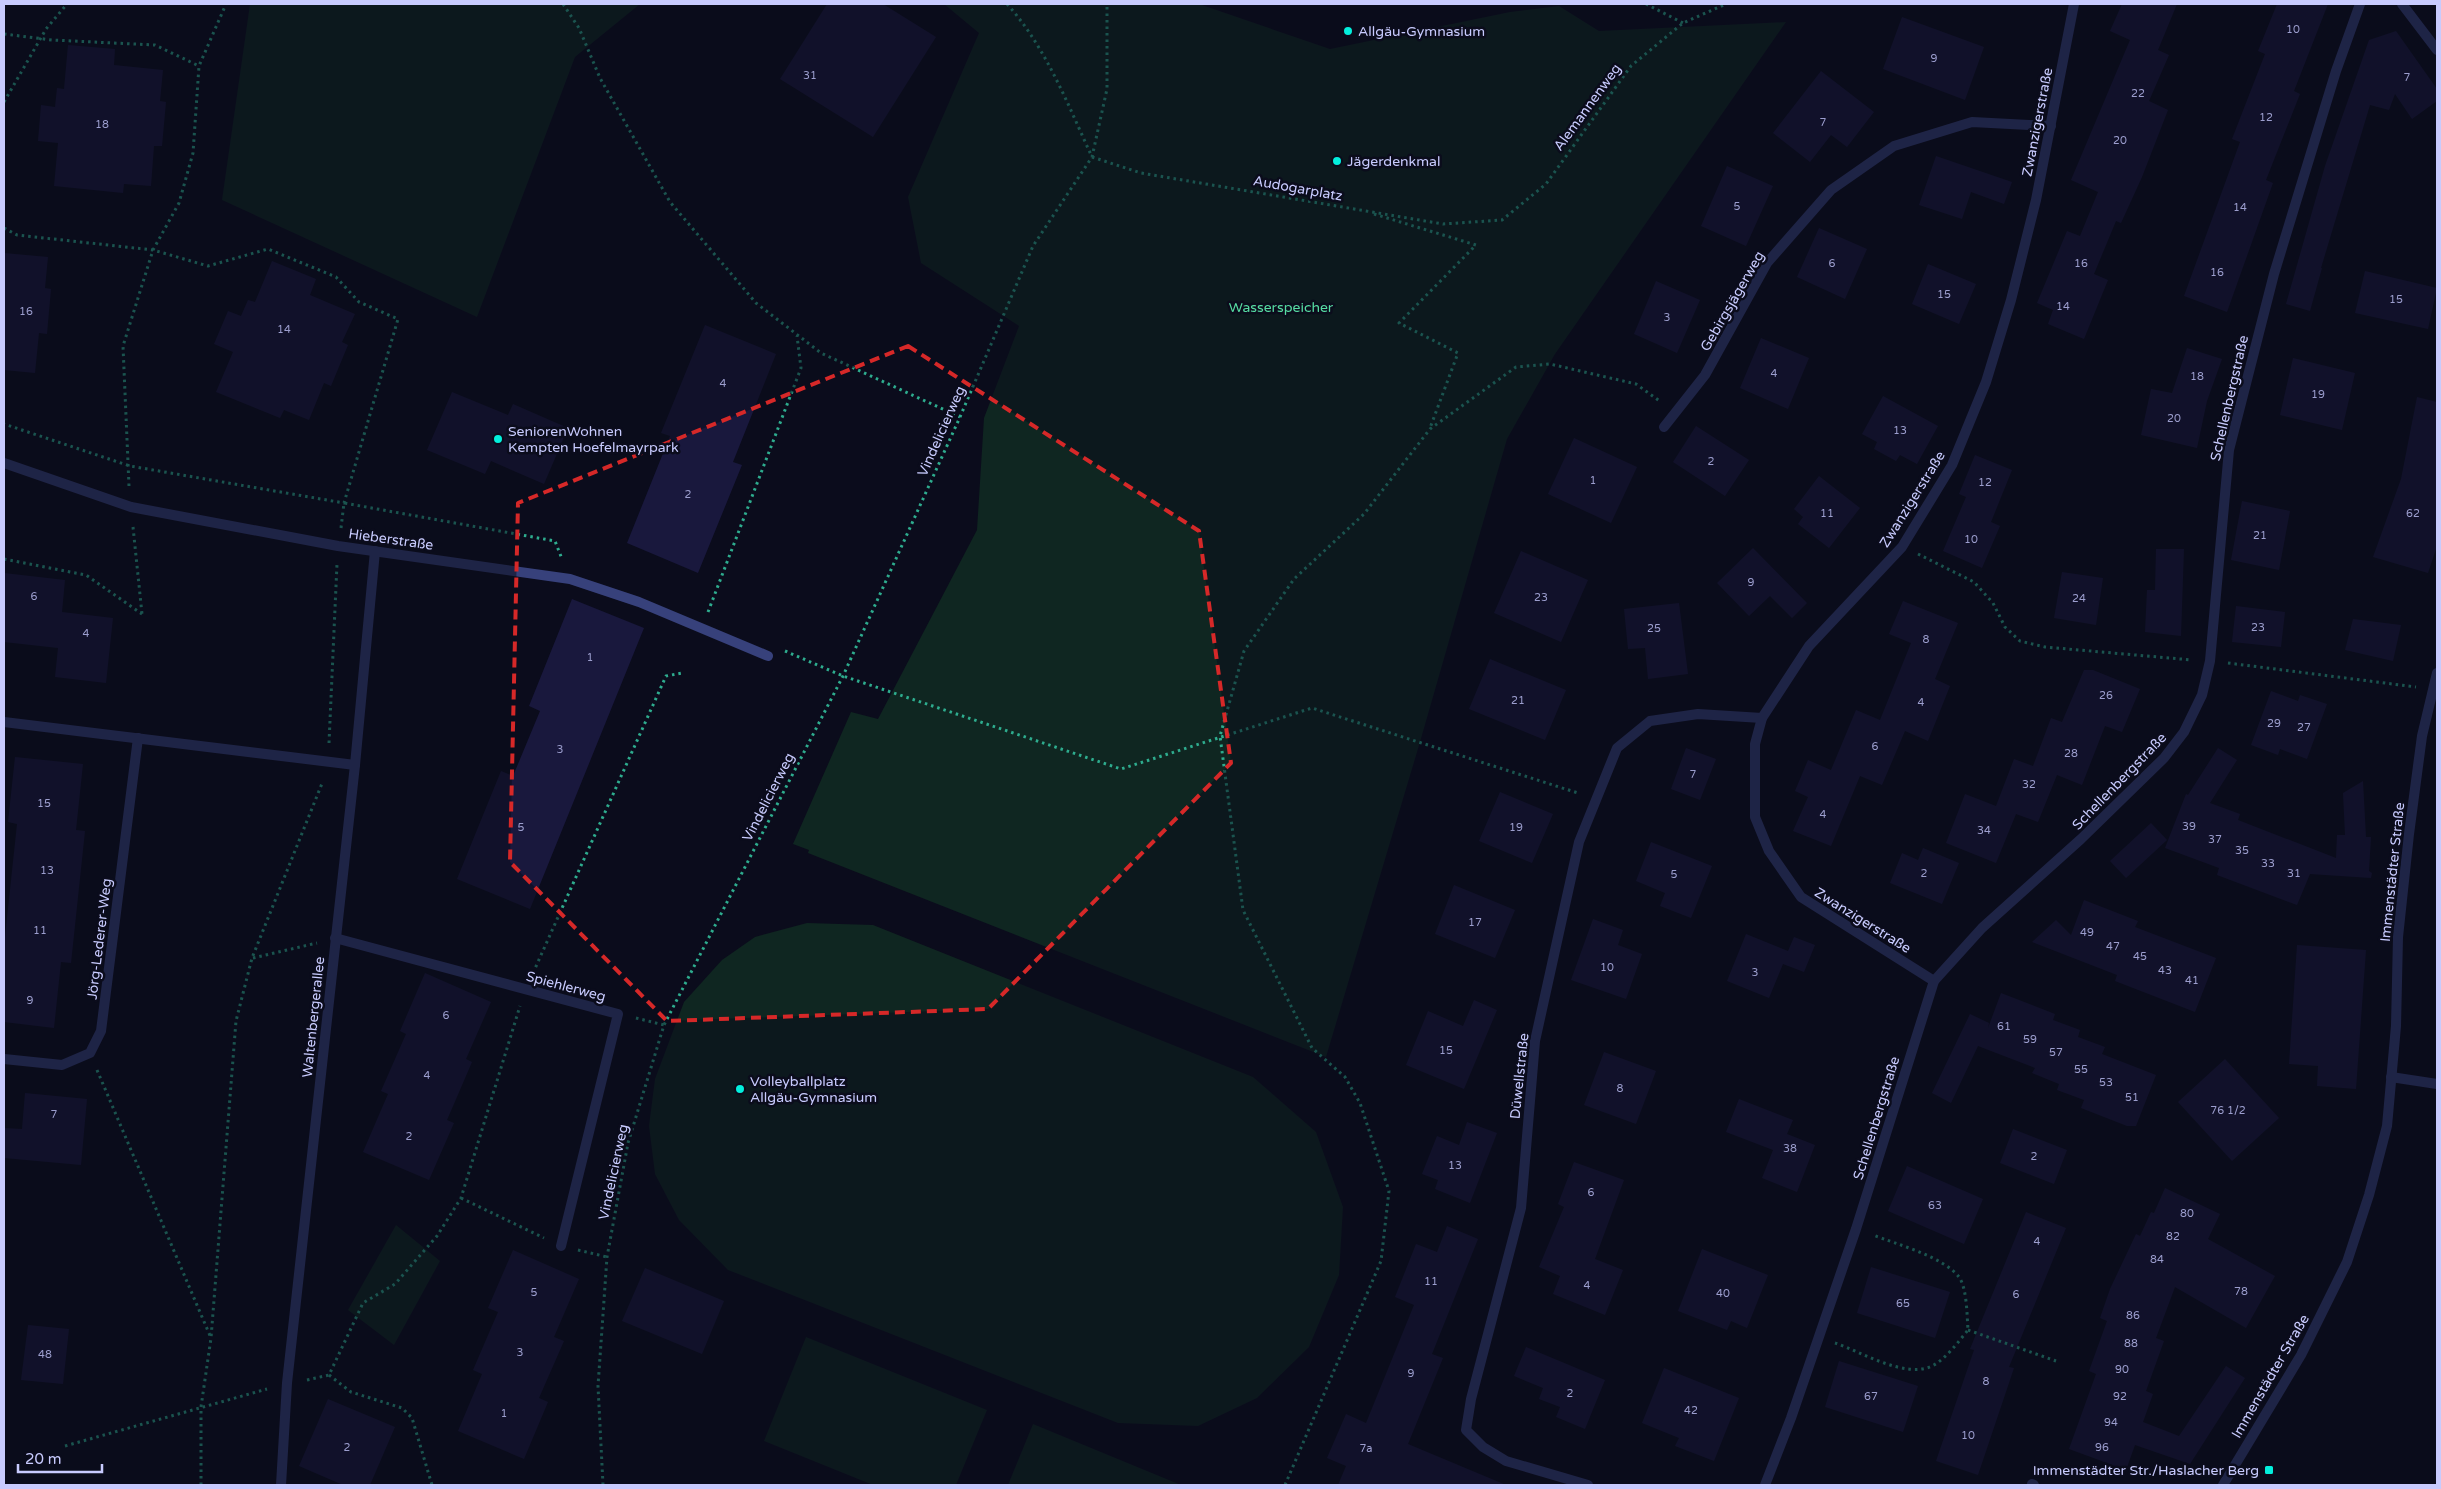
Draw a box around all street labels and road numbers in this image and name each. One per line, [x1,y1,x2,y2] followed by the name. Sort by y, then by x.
[1550,60,1625,154] street label: Alemannenweg
[2019,66,2056,178] street label: Zwanzigerstraße
[1252,172,1344,205] street label: Audogarplatz
[1697,248,1768,354] street label: Gebirgsjägerweg
[2207,334,2252,463] street label: Schellenbergstraße
[914,383,969,479] street label: Vindelicierweg
[1876,448,1949,551] street label: Zwanzigerstraße
[347,525,435,554] street label: Hieberstraße
[2069,729,2170,833] street label: Schellenbergstraße
[739,750,798,844] street label: Vindelicierweg
[2377,801,2408,943] street label: Immenstädter Straße
[84,878,115,1001] street label: Jörg-Lederer-Weg
[1811,884,1914,957] street label: Zwanzigerstraße
[299,956,328,1078] street label: Waltenbergerallee
[524,968,608,1005] street label: Spiehlerweg
[1507,1032,1532,1120] street label: Düwellstraße
[1850,1054,1903,1182] street label: Schellenbergstraße
[595,1123,632,1221] street label: Vindelicierweg
[2228,1311,2313,1441] street label: Immenstädter Straße

